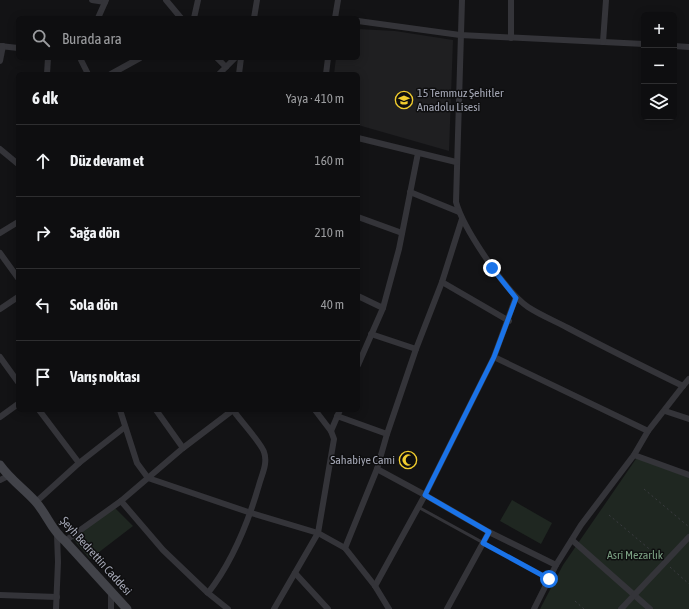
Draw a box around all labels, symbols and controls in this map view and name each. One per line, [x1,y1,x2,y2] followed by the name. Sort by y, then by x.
[641,12,677,120] map controls
[641,12,677,48] button: +
[16,16,360,60] search box
[30,27,52,49] icon: search
[62,30,122,47] text: Burada ara
[641,48,677,84] button: −
[641,84,677,120] button: layers
[417,86,504,114] place label: 15 Temmuz Şehitler Anadolu Lisesi
[32,88,58,108] text: 6 dk
[394,90,414,110] school or university icon: 15 Temmuz Şehitler Anadolu Lisesi
[286,91,344,106] text: Yaya · 410 m
[32,150,54,172] icon: ahead
[70,152,144,169] text: Düz devam et
[315,153,344,168] text: 160 m
[32,222,54,244] icon: right
[70,224,120,241] text: Sağa dön
[315,225,344,240] text: 210 m
[483,259,501,277] route end
[32,294,54,316] icon: left
[70,296,118,313] text: Sola dön
[321,297,344,312] text: 40 m
[32,366,54,388] icon: arrive
[70,368,140,385] text: Varış noktası
[398,450,418,470] mosque icon: Sahabiye Cami
[330,453,395,467] place label: Sahabiye Cami
[57,514,135,598] street label: Şeyh Bedrettin Caddesi
[607,548,664,562] park label: Asri Mezarlık
[540,570,558,588] route start

